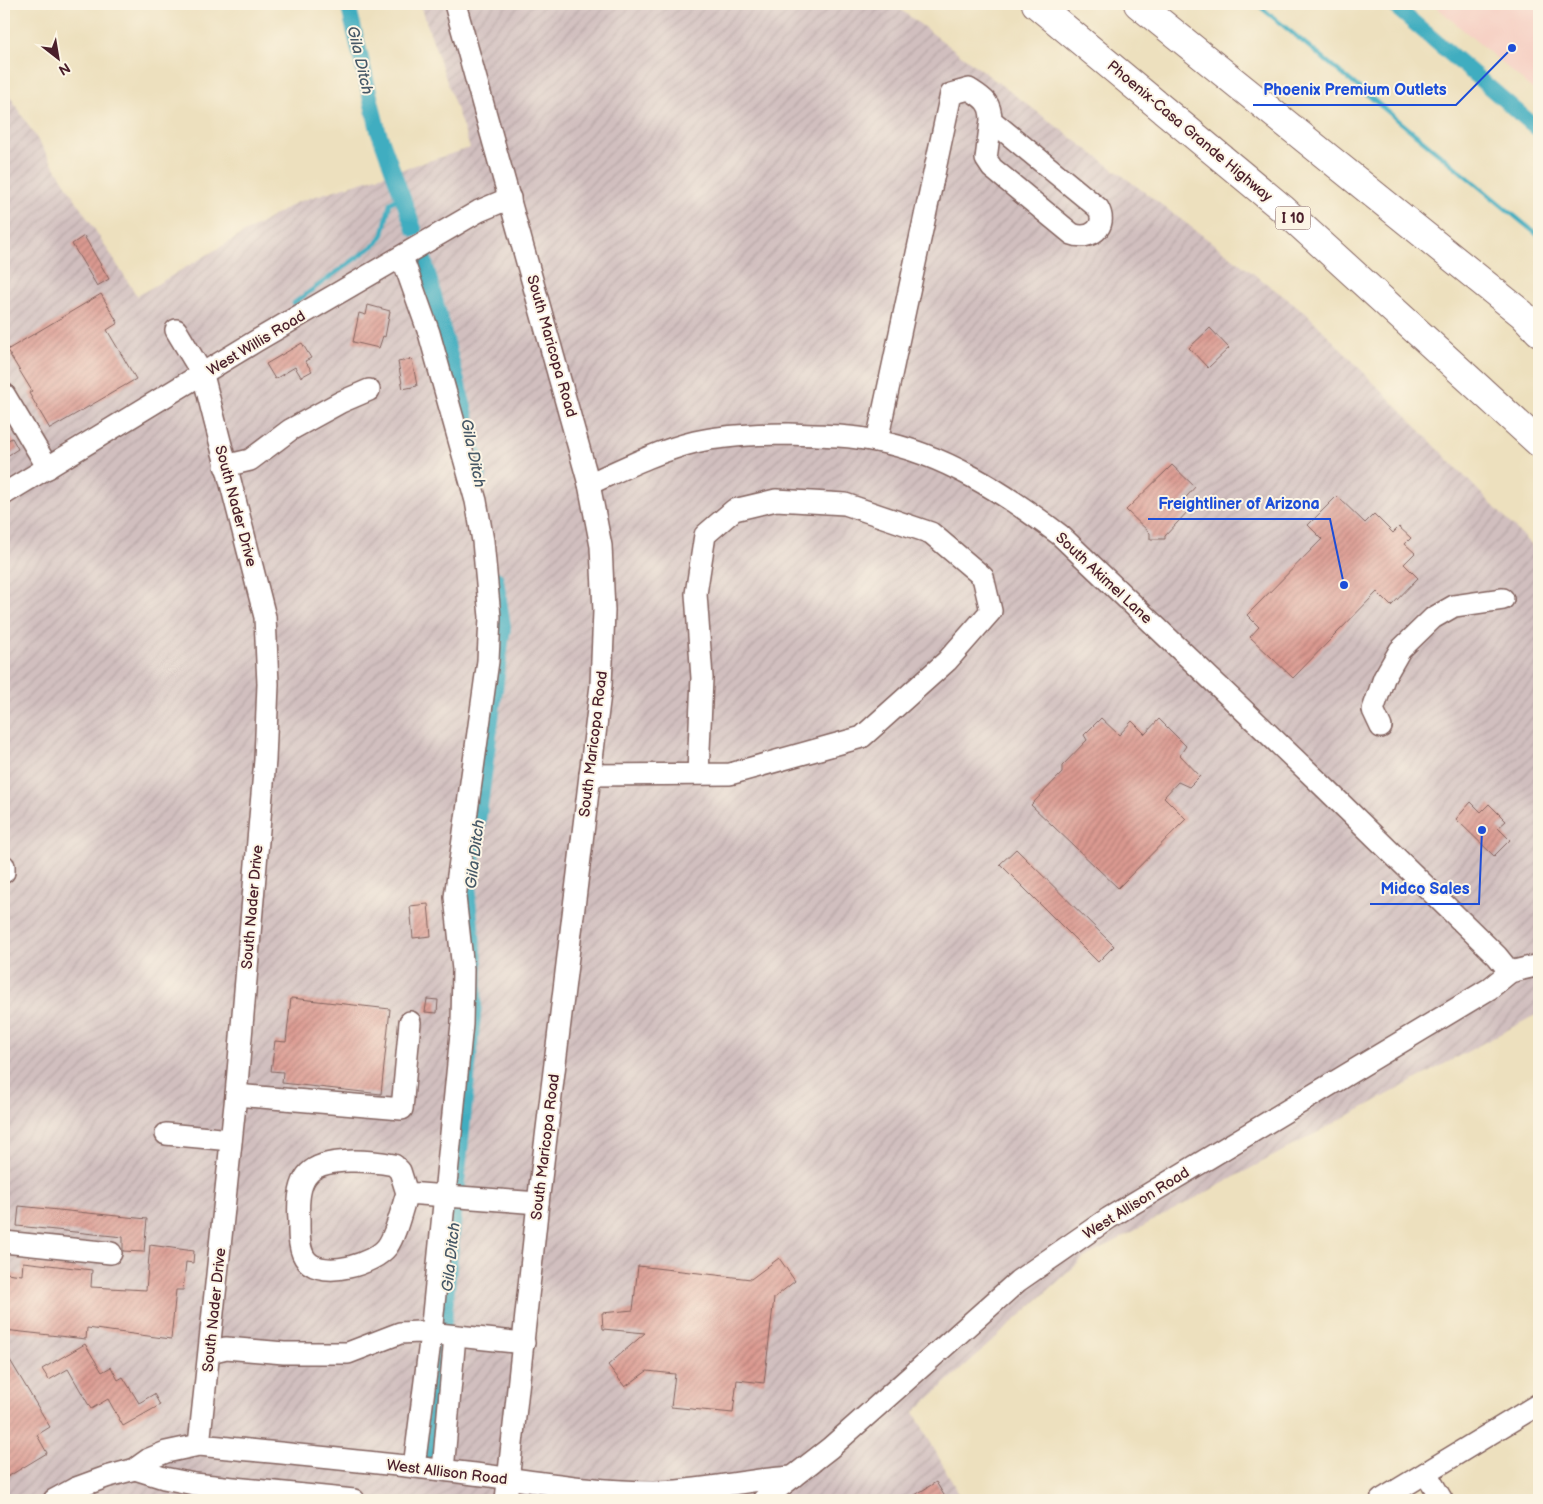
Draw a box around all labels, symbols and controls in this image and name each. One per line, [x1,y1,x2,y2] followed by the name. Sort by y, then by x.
[342,24,377,97] water label: Gila Ditch
[32,32,82,82] north arrow
[1103,57,1276,206] street label: Phoenix-Casa Grande Highway
[56,59,73,79] text: N
[1253,74,1456,105] callout: Phoenix Premium Outlets
[1263,81,1447,100] text: Phoenix Premium Outlets
[1276,207,1310,230] road number: I 10
[522,273,581,419] street label: South Maricopa Road
[204,307,309,380] street label: West Willis Road
[456,417,489,489] water label: Gila Ditch
[210,443,261,569] street label: South Nader Drive
[1148,488,1330,519] callout: Freightliner of Arizona
[1158,495,1320,514] text: Freightliner of Arizona
[1051,529,1156,628] street label: South Akimel Lane
[575,670,612,818] street label: South Maricopa Road
[462,818,489,890] water label: Gila Ditch
[238,844,267,970] street label: South Nader Drive
[1370,873,1479,904] callout: Midco Sales
[1380,880,1470,899] text: Midco Sales
[527,1073,564,1221] street label: South Maricopa Road
[1080,1163,1193,1244] street label: West Allison Road
[438,1221,465,1293] water label: Gila Ditch
[199,1247,230,1373] street label: South Nader Drive
[385,1456,509,1489] street label: West Allison Road

